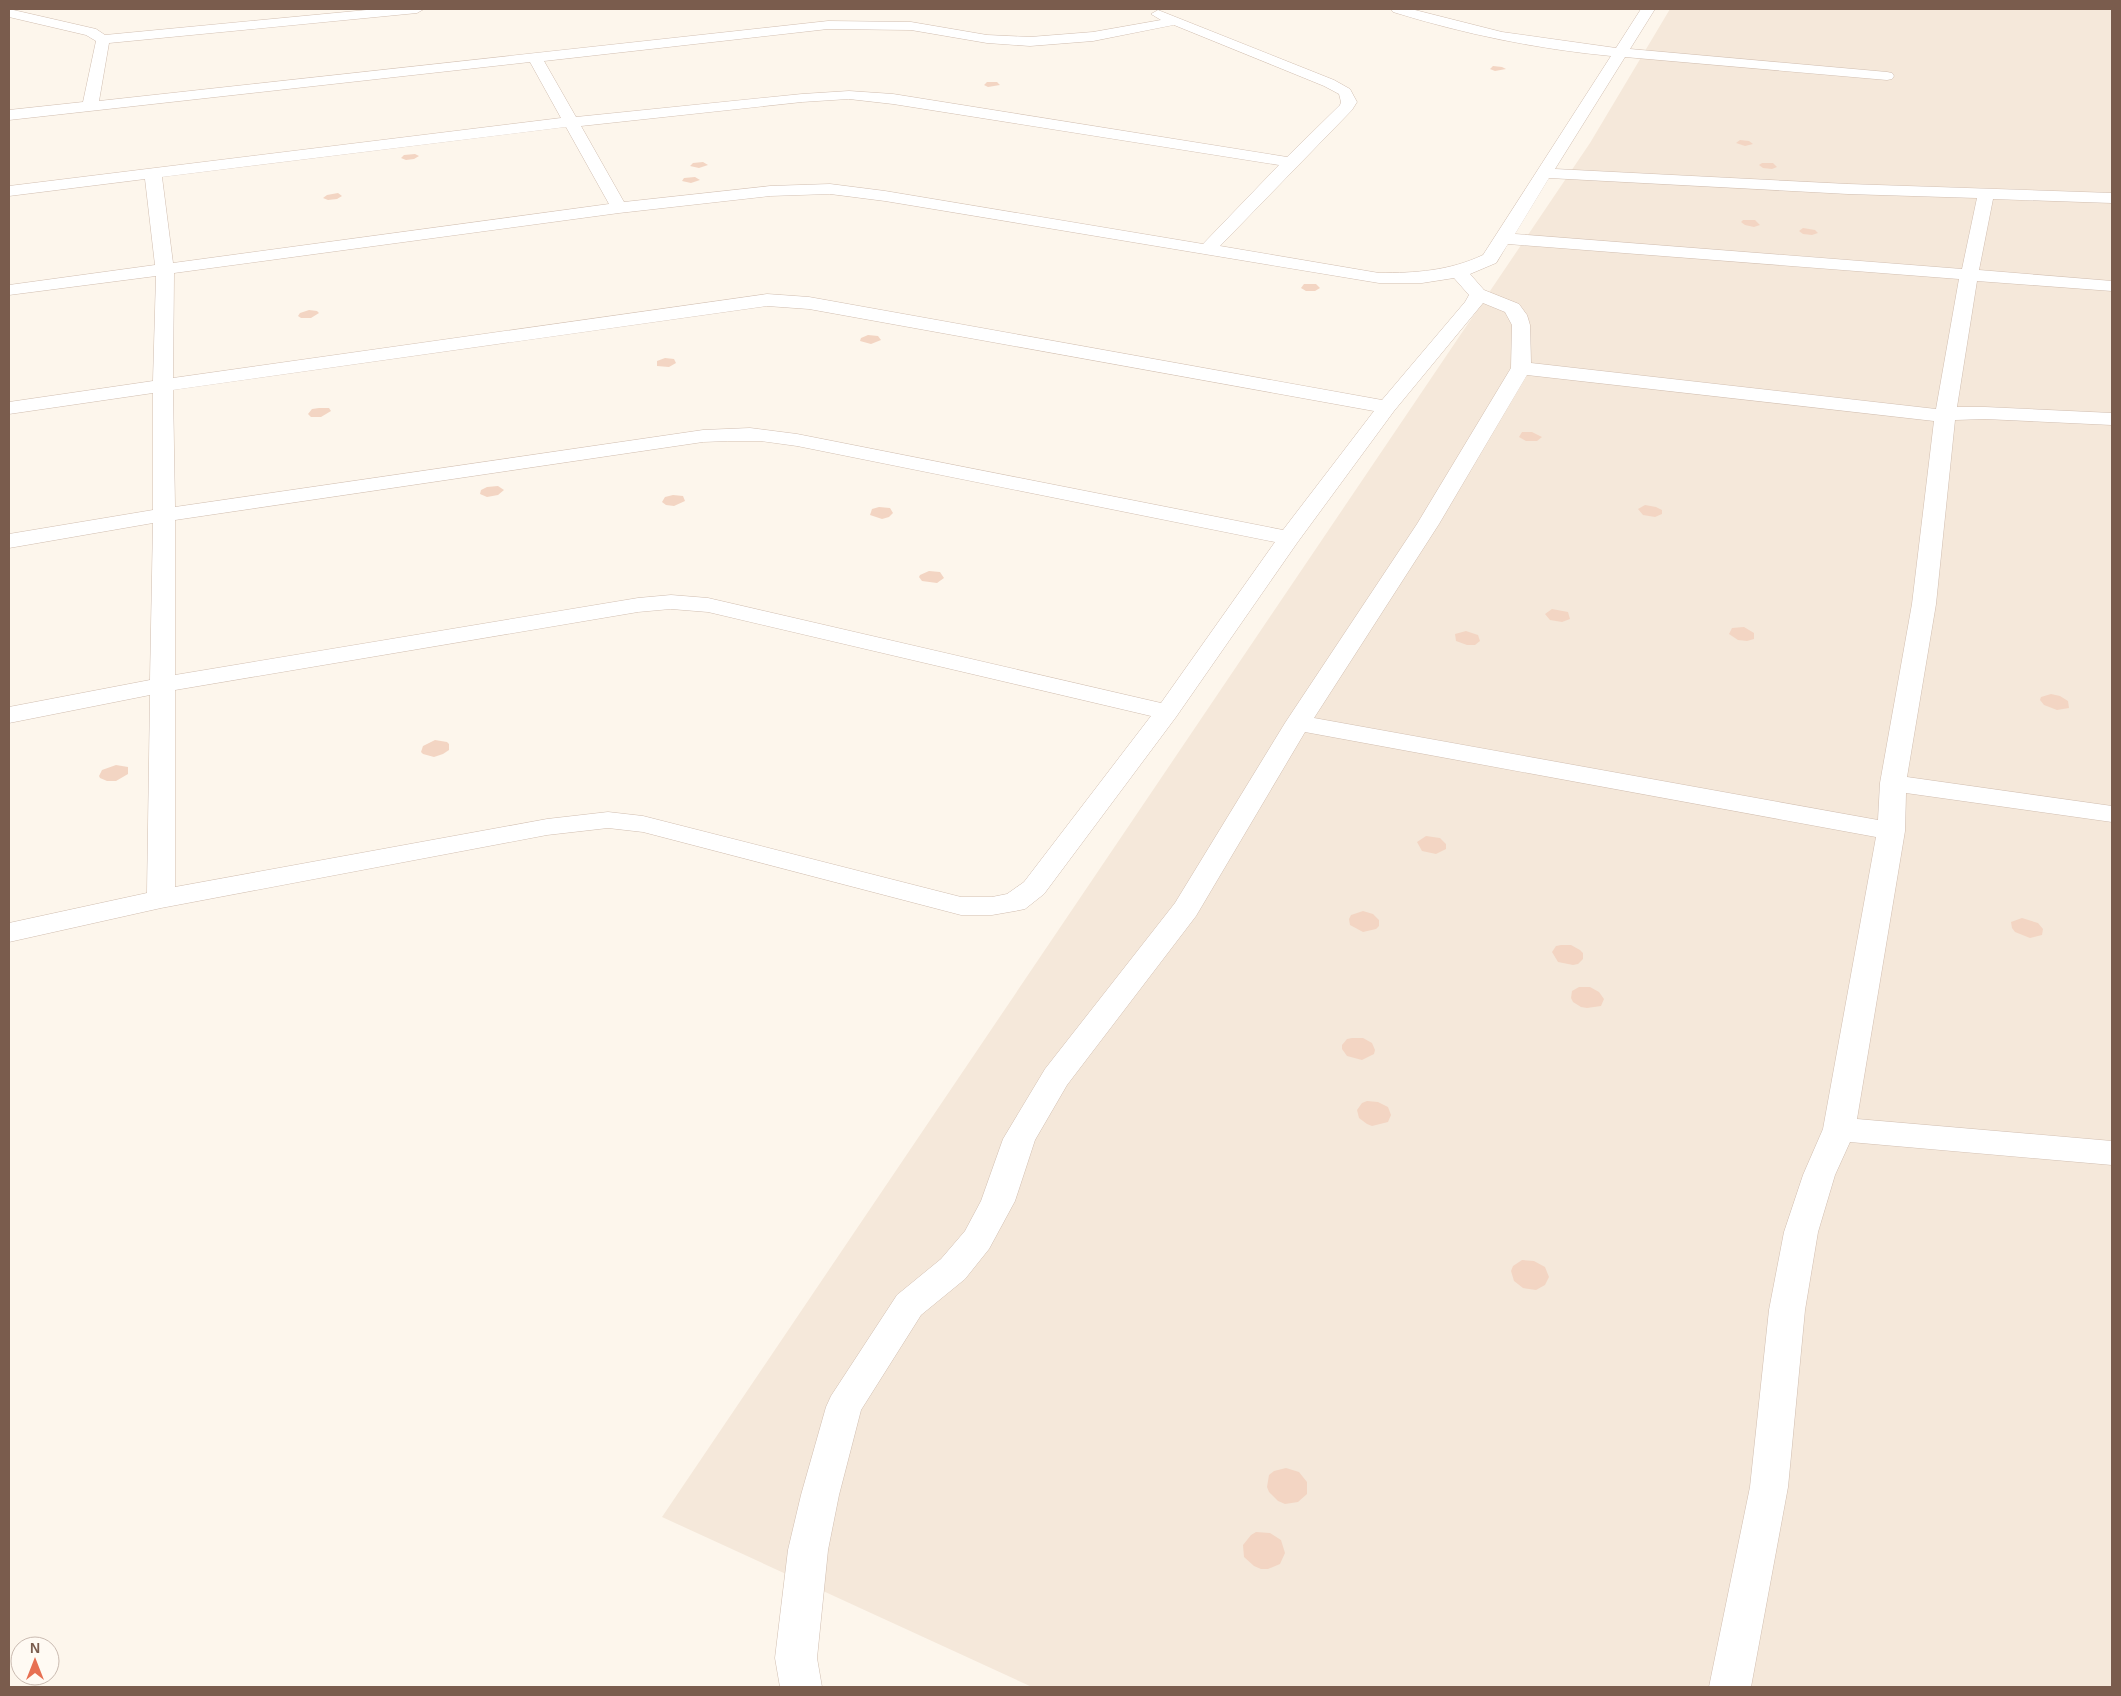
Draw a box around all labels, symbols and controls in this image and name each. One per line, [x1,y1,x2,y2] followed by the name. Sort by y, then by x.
[10,1636,60,1686] north arrow
[30,1640,40,1656] text: N

